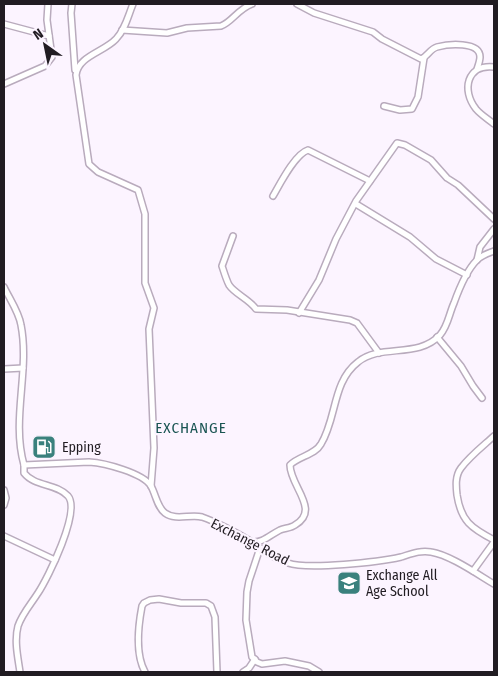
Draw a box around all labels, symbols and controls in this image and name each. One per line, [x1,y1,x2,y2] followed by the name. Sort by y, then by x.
[20,20,70,70] north arrow
[30,25,46,44] text: N
[155,419,227,437] district label: EXCHANGE
[31,434,57,460] fuel station icon: Epping
[62,439,101,456] place label: Epping
[208,515,292,569] street label: Exchange Road
[366,567,438,600] place label: Exchange All Age School
[336,570,362,596] school or university icon: Exchange All Age School

